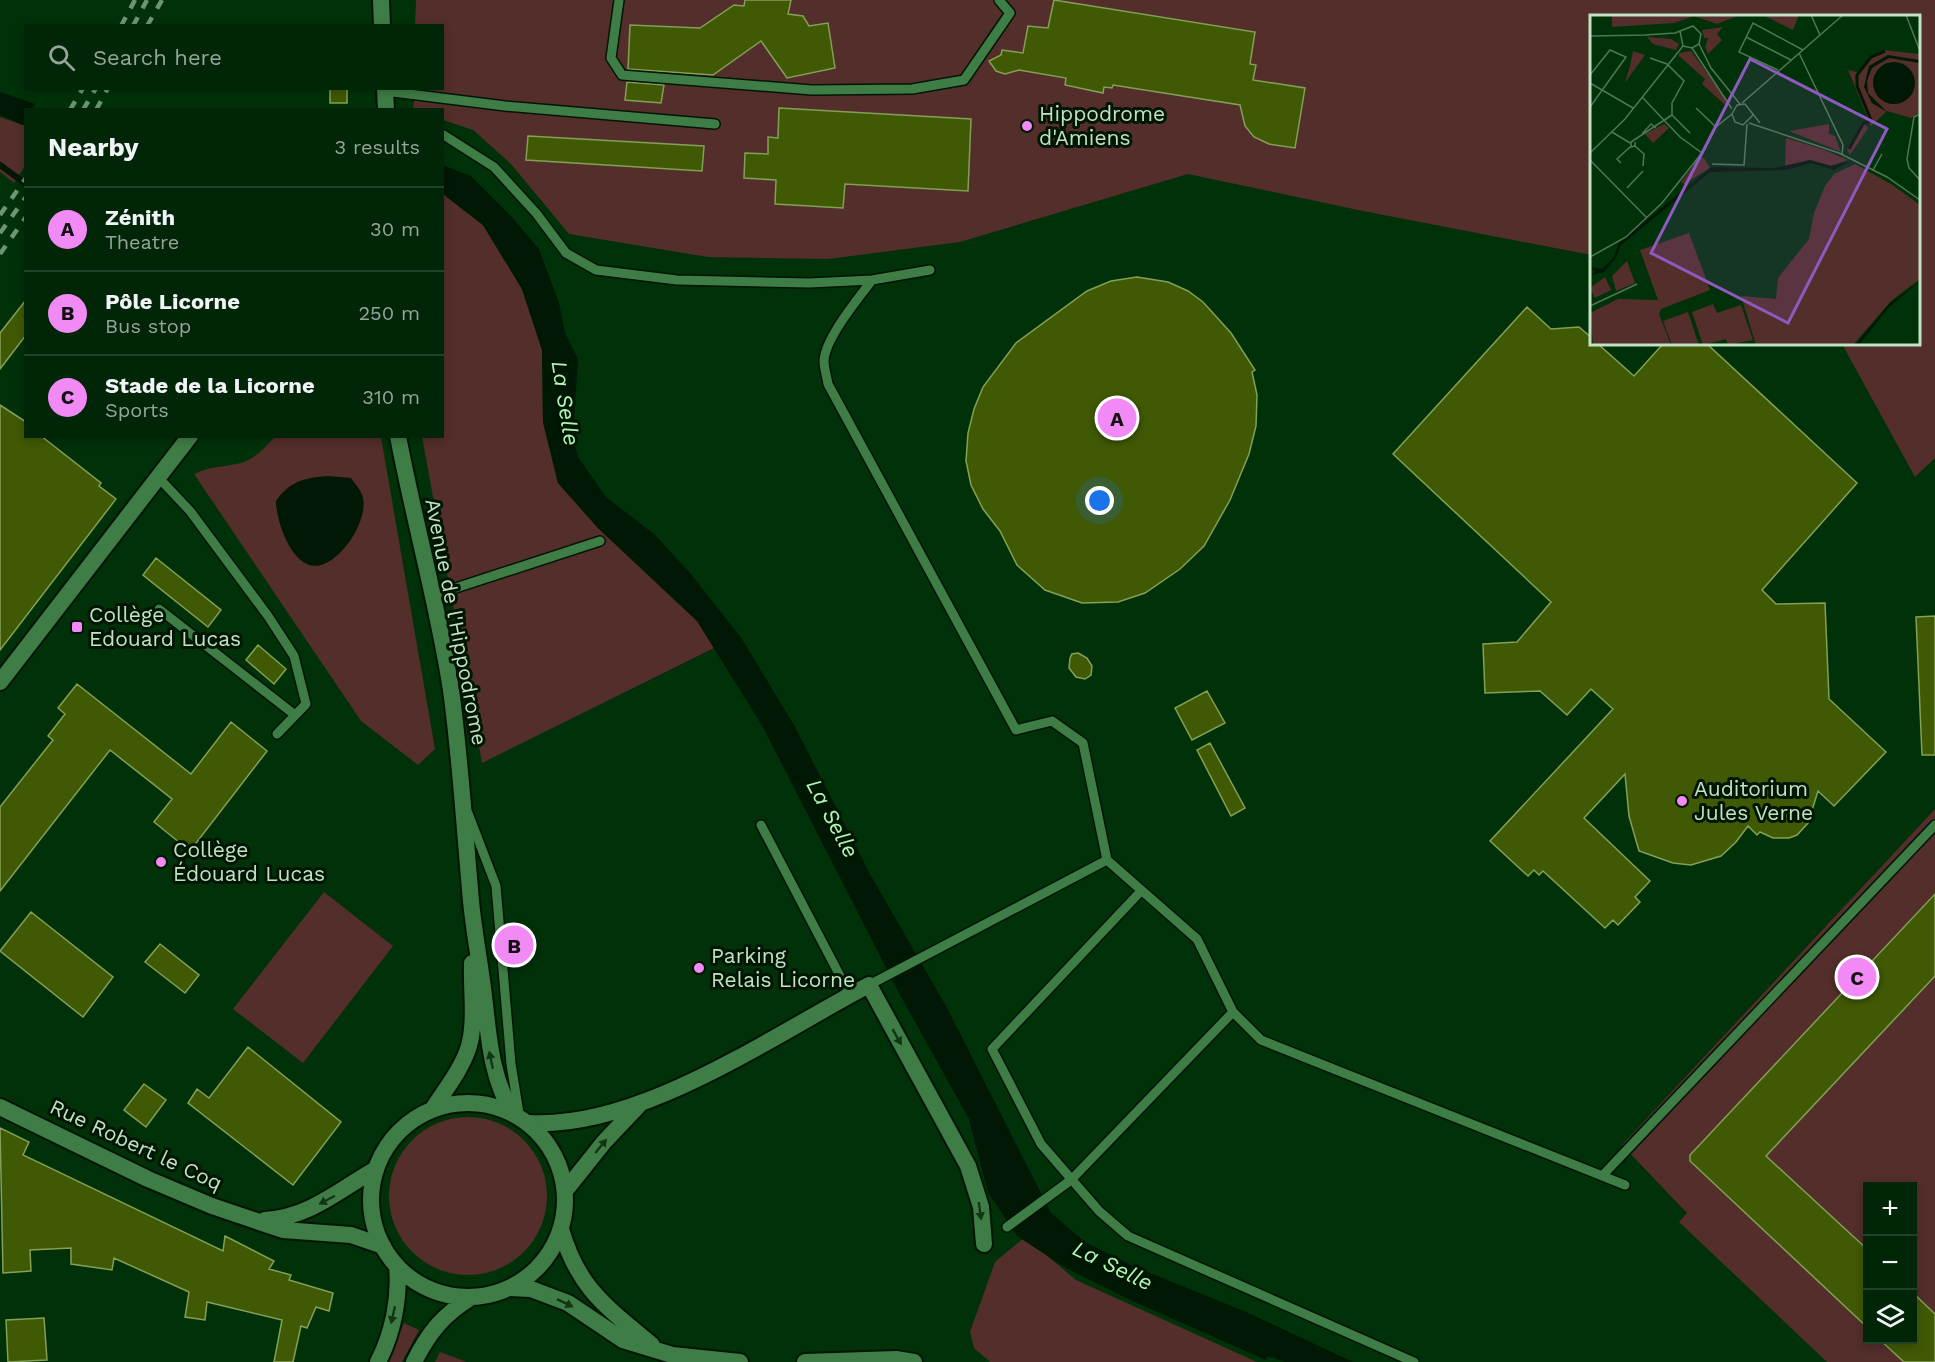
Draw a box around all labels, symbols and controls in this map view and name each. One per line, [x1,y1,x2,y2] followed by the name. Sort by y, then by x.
[1590,15,1920,345] inset map
[24,24,444,90] search box
[45,41,78,74] icon: search
[93,45,222,70] text: Search here
[1039,101,1165,150] place label: Hippodrome d'Amiens
[1020,119,1034,133] marker: Hippodrome d'Amiens
[48,132,139,162] text: Nearby
[335,135,420,159] text: 3 results
[105,205,175,230] text: Zénith
[61,217,74,241] text: A
[370,217,420,241] text: 30 m
[105,230,179,254] text: Theatre
[105,289,240,314] text: Pôle Licorne
[61,301,74,325] text: B
[358,301,420,325] text: 250 m
[105,314,191,338] text: Bus stop
[546,359,585,447] water label: La Selle
[105,373,315,398] text: Stade de la Licorne
[61,385,74,409] text: C
[362,385,420,409] text: 310 m
[1098,396,1136,440] pin: A
[105,398,169,422] text: Sports
[1085,486,1114,515] your location
[420,496,493,747] street label: Avenue de l'Hippodrome
[89,602,241,651] place label: Collège Edouard Lucas
[70,620,84,634] marker: Collège Edouard Lucas
[801,775,864,862] water label: La Selle
[1694,776,1813,825] place label: Auditorium Jules Verne
[1675,794,1689,808] marker: Auditorium Jules Verne
[173,837,325,886] place label: Collège Édouard Lucas
[154,855,168,869] marker: Collège Édouard Lucas
[494,922,534,968] pin: B
[711,943,855,992] place label: Parking Relais Licorne
[1838,954,1876,1000] pin: C
[692,961,706,975] marker: Parking Relais Licorne
[892,1028,902,1045] one-way arrow
[486,1051,495,1070] one-way arrow
[46,1094,226,1195] street label: Rue Robert le Coq
[595,1138,608,1154] one-way arrow
[1863,1182,1917,1344] map controls
[1863,1182,1917,1236] button: +
[318,1195,335,1205] one-way arrow
[976,1202,985,1221] one-way arrow
[1069,1235,1157,1295] water label: La Selle
[1863,1236,1917,1290] button: −
[1863,1290,1917,1344] button: layers
[556,1299,573,1308] one-way arrow
[388,1306,398,1324] one-way arrow

